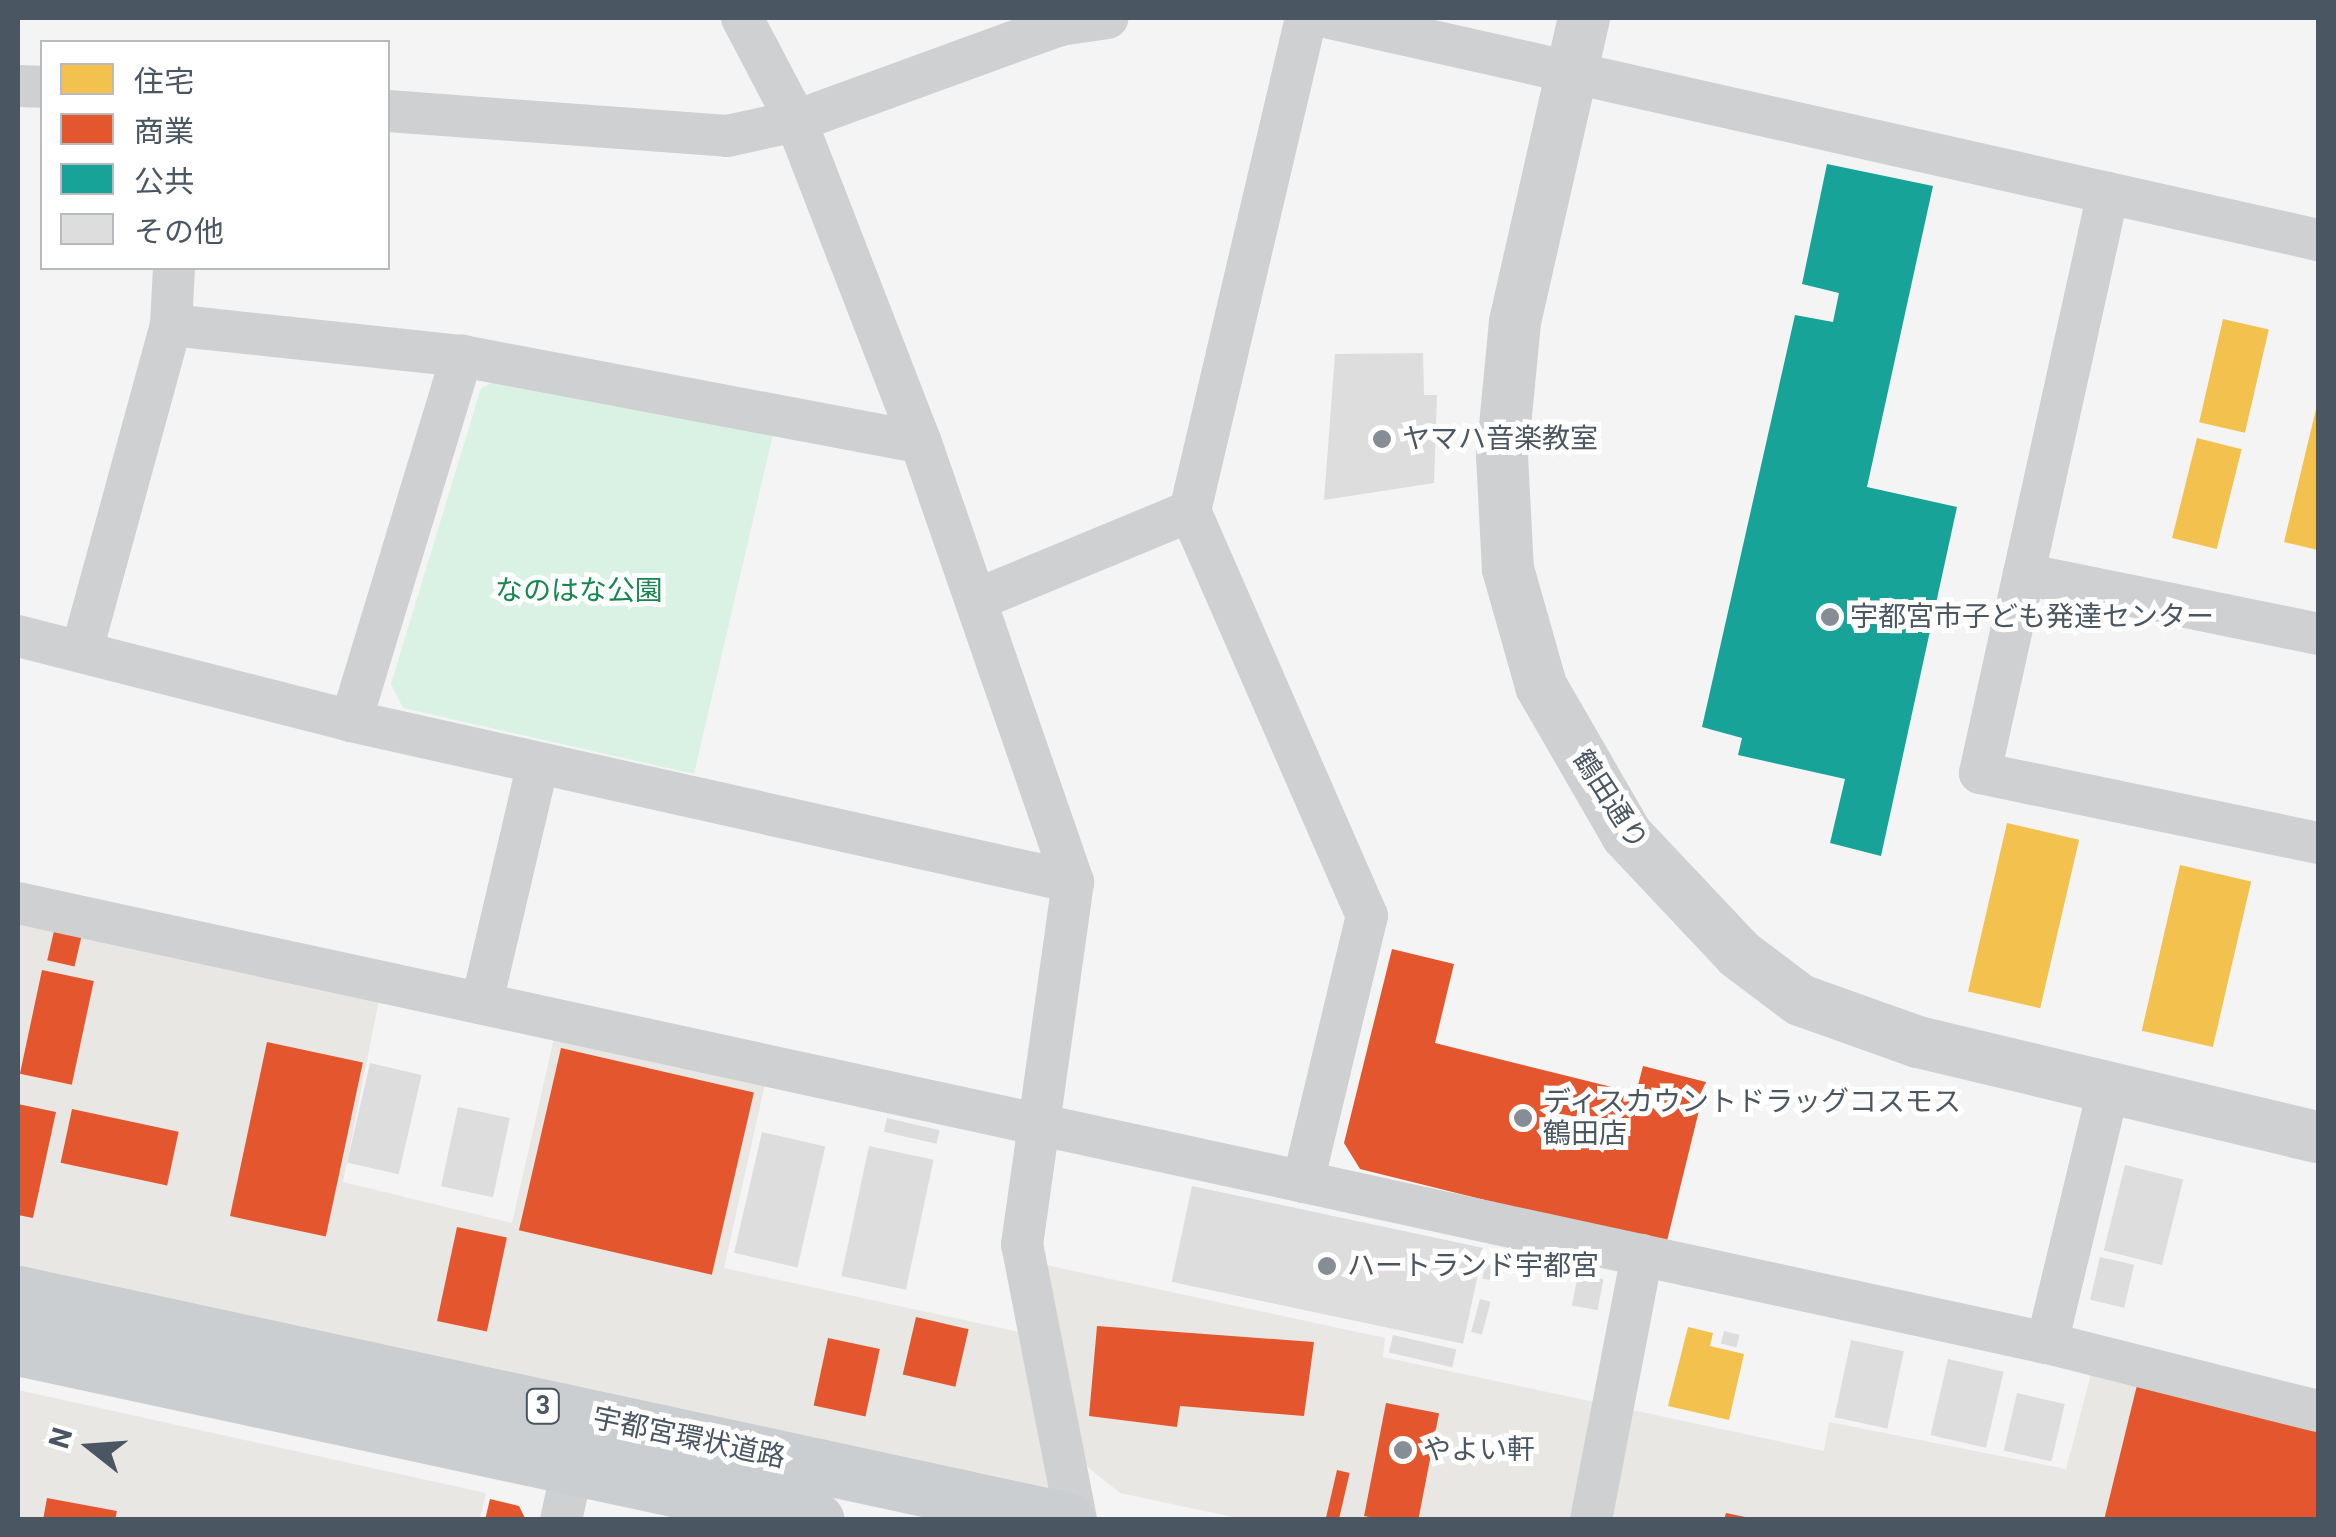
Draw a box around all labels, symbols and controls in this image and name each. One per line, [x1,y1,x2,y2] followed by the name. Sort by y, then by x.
[40,40,390,270] legend
[134,64,194,99] text: 住宅
[134,114,194,149] text: 商業
[134,164,194,199] text: 公共
[134,214,224,249] text: その他
[1402,422,1598,456] place label: ヤマハ音楽教室
[1371,428,1393,450] marker: ヤマハ音楽教室
[495,574,663,608] park label: なのはな公園
[1850,600,2214,634] place label: 宇都宮市子ども発達センター
[1819,606,1841,628] marker: 宇都宮市子ども発達センター
[1565,744,1655,856] street label: 鶴田通り
[1543,1085,1963,1151] place label: ディスカウントドラッグコスモス 鶴田店
[1512,1107,1534,1129] marker: ディスカウントドラッグコスモス 鶴田店
[1347,1249,1599,1283] place label: ハートランド宇都宮
[1316,1255,1338,1277] marker: ハートランド宇都宮
[526,1386,560,1426] road number: 3
[40,1397,140,1497] north arrow
[590,1401,788,1475] street label: 宇都宮環状道路
[42,1424,79,1452] text: N
[1423,1433,1535,1467] place label: やよい軒
[1392,1439,1414,1461] marker: やよい軒

